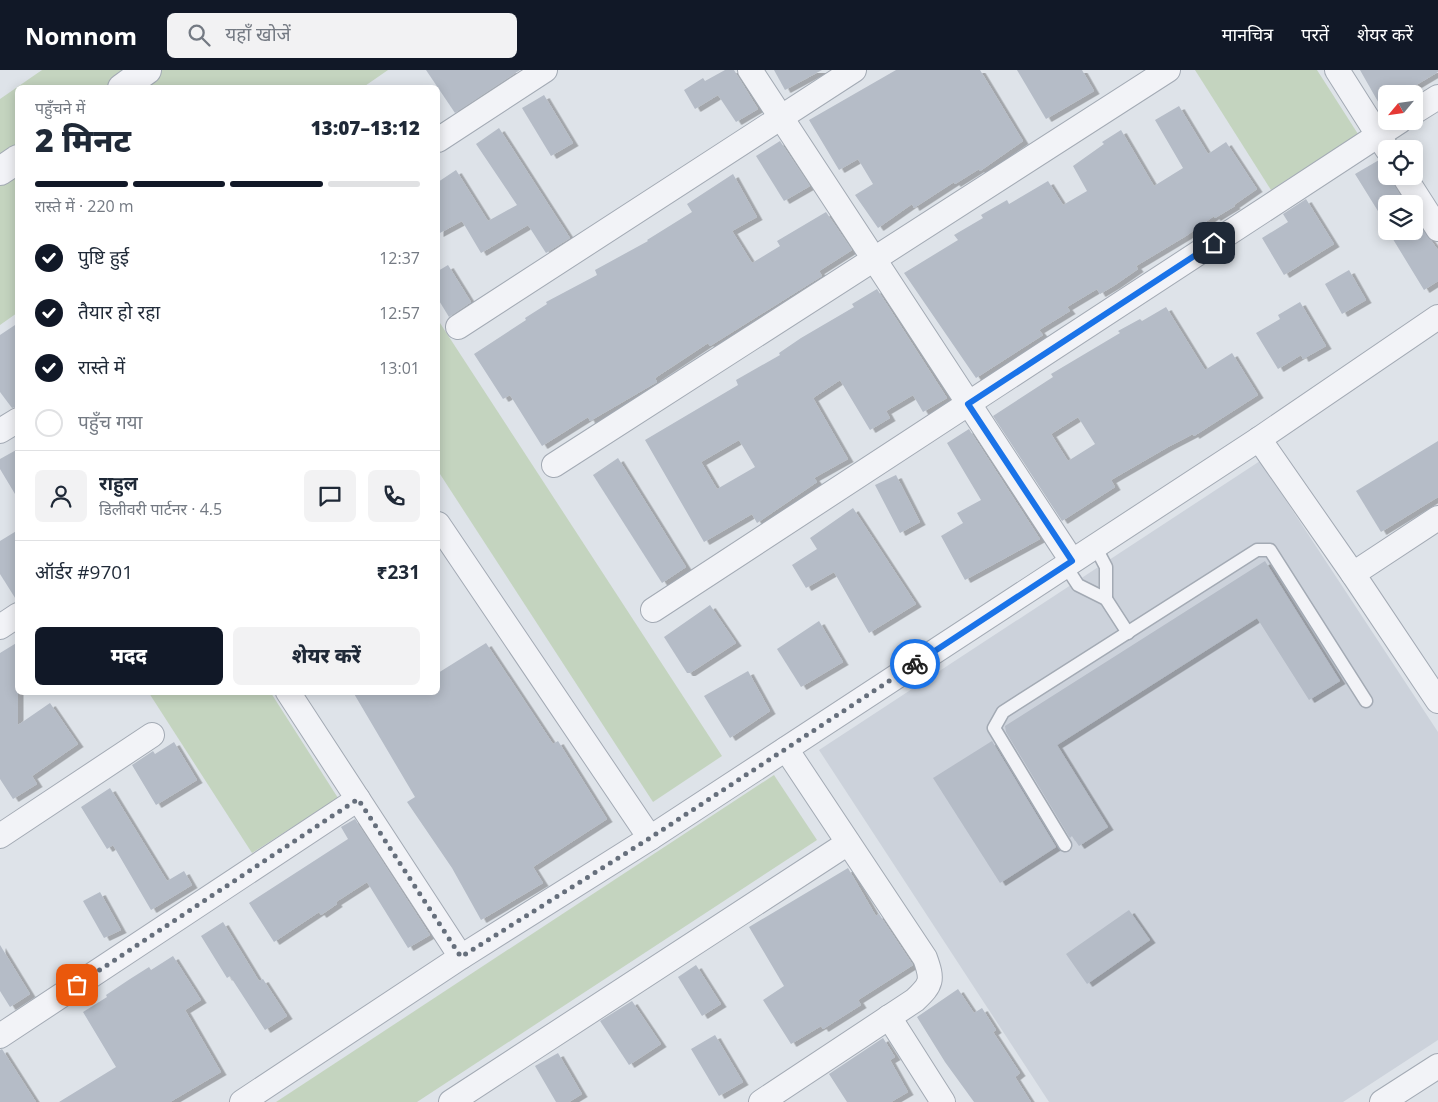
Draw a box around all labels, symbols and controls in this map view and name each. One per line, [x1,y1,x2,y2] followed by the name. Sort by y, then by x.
[167,13,517,58] search box
[25,19,137,52] text: Nomnom
[185,21,213,49] icon: search
[225,21,291,47] text: यहाँ खोजें
[1222,22,1273,46] text: मानचित्र
[1301,22,1329,46] text: परतें
[1357,22,1413,46] text: शेयर करें
[1378,85,1422,130] north arrow
[1378,85,1423,240] map controls
[35,97,85,119] text: पहुँचने में
[310,115,420,141] text: 13:07–13:12
[35,118,131,161] text: 2 मिनट
[1378,140,1423,185] button: locate
[35,195,134,217] text: रास्ते में · 220 m
[1378,195,1423,240] button: layers
[1193,222,1235,264] pin
[1200,229,1228,257] icon: home
[35,244,63,272] icon: check
[78,244,129,270] text: पुष्टि हुई
[379,247,420,269] text: 12:37
[35,299,63,327] icon: check
[78,299,160,325] text: तैयार हो रहा
[379,302,420,324] text: 12:57
[35,354,63,382] icon: check
[78,354,125,380] text: रास्ते में
[379,357,420,379] text: 13:01
[78,409,143,435] text: पहुँच गया
[35,470,87,522] button: person
[99,470,138,496] text: राहुल
[304,470,356,522] button: chat
[368,470,420,522] button: phone
[99,498,222,520] text: डिलीवरी पार्टनर · 4.5
[35,559,133,585] text: ऑर्डर #9701
[377,559,420,585] text: ₹231
[35,627,223,685] button: मदद
[233,627,420,685] button: शेयर करें
[890,639,940,689] courier
[901,650,929,678] icon: bike
[56,964,98,1006] pin
[63,971,91,999] icon: bag

